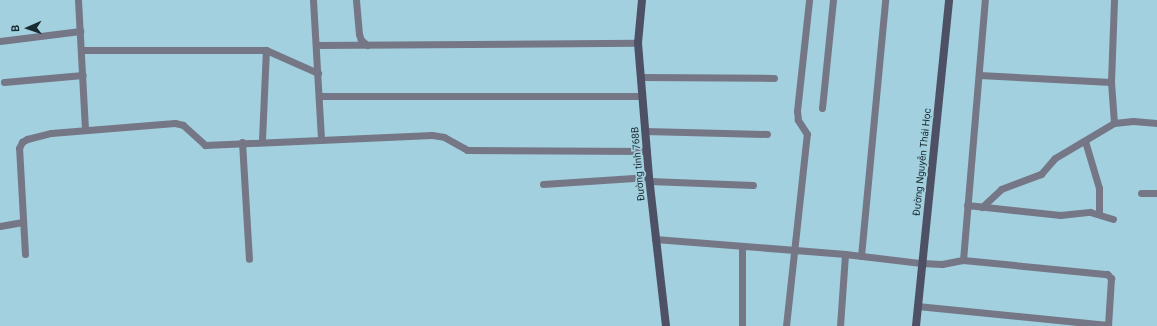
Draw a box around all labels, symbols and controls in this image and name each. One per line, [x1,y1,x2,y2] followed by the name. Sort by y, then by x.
[8,8,48,48] north arrow
[9,25,22,32] text: B
[910,107,934,217] street label: Đường Nguyễn Thái Học
[629,126,647,202] street label: Đường tỉnh 768B

